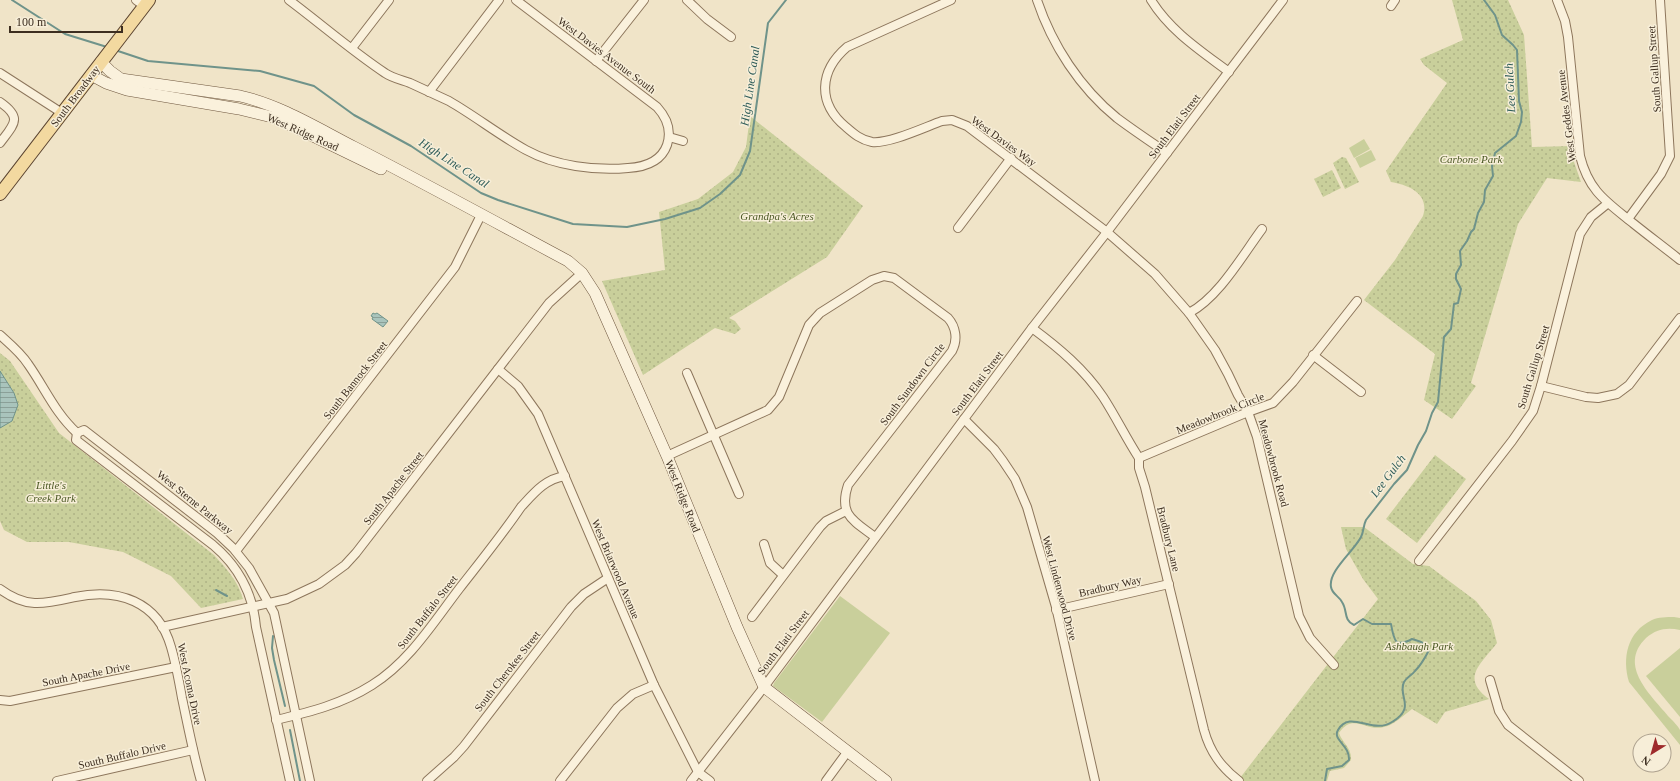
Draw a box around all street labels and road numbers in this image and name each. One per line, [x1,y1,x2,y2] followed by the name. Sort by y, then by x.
[556,14,659,96] street label: West Davies Avenue South
[1645,25,1663,113] street label: South Gallup Street
[48,63,102,129] street label: South Broadway
[1554,69,1578,163] street label: West Geddes Avenue
[1146,91,1202,161] street label: South Elati Street
[266,111,341,153] street label: West Ridge Road
[969,113,1039,169] street label: West Davies Way
[1515,324,1551,410] street label: South Gallup Street
[321,339,389,421] street label: South Bannock Street
[877,341,947,427] street label: South Sundown Circle
[949,348,1005,418] street label: South Elati Street
[1174,390,1266,436] street label: Meadowbrook Circle
[1257,418,1292,509] street label: Meadowbrook Road
[361,449,425,527] street label: South Apache Street
[663,458,703,534] street label: West Ridge Road
[155,468,236,536] street label: West Sterne Parkway
[1155,505,1183,573] street label: Bradbury Lane
[590,517,642,621] street label: West Briarwood Avenue
[1040,534,1080,642] street label: West Lindenwood Drive
[394,573,460,651] street label: South Buffalo Street
[1077,573,1143,599] street label: Bradbury Way
[755,607,811,677] street label: South Elati Street
[472,628,542,714] street label: South Cherokee Street
[175,642,205,726] street label: West Acoma Drive
[41,660,131,688] street label: South Apache Drive
[77,739,167,771] street label: South Buffalo Drive

